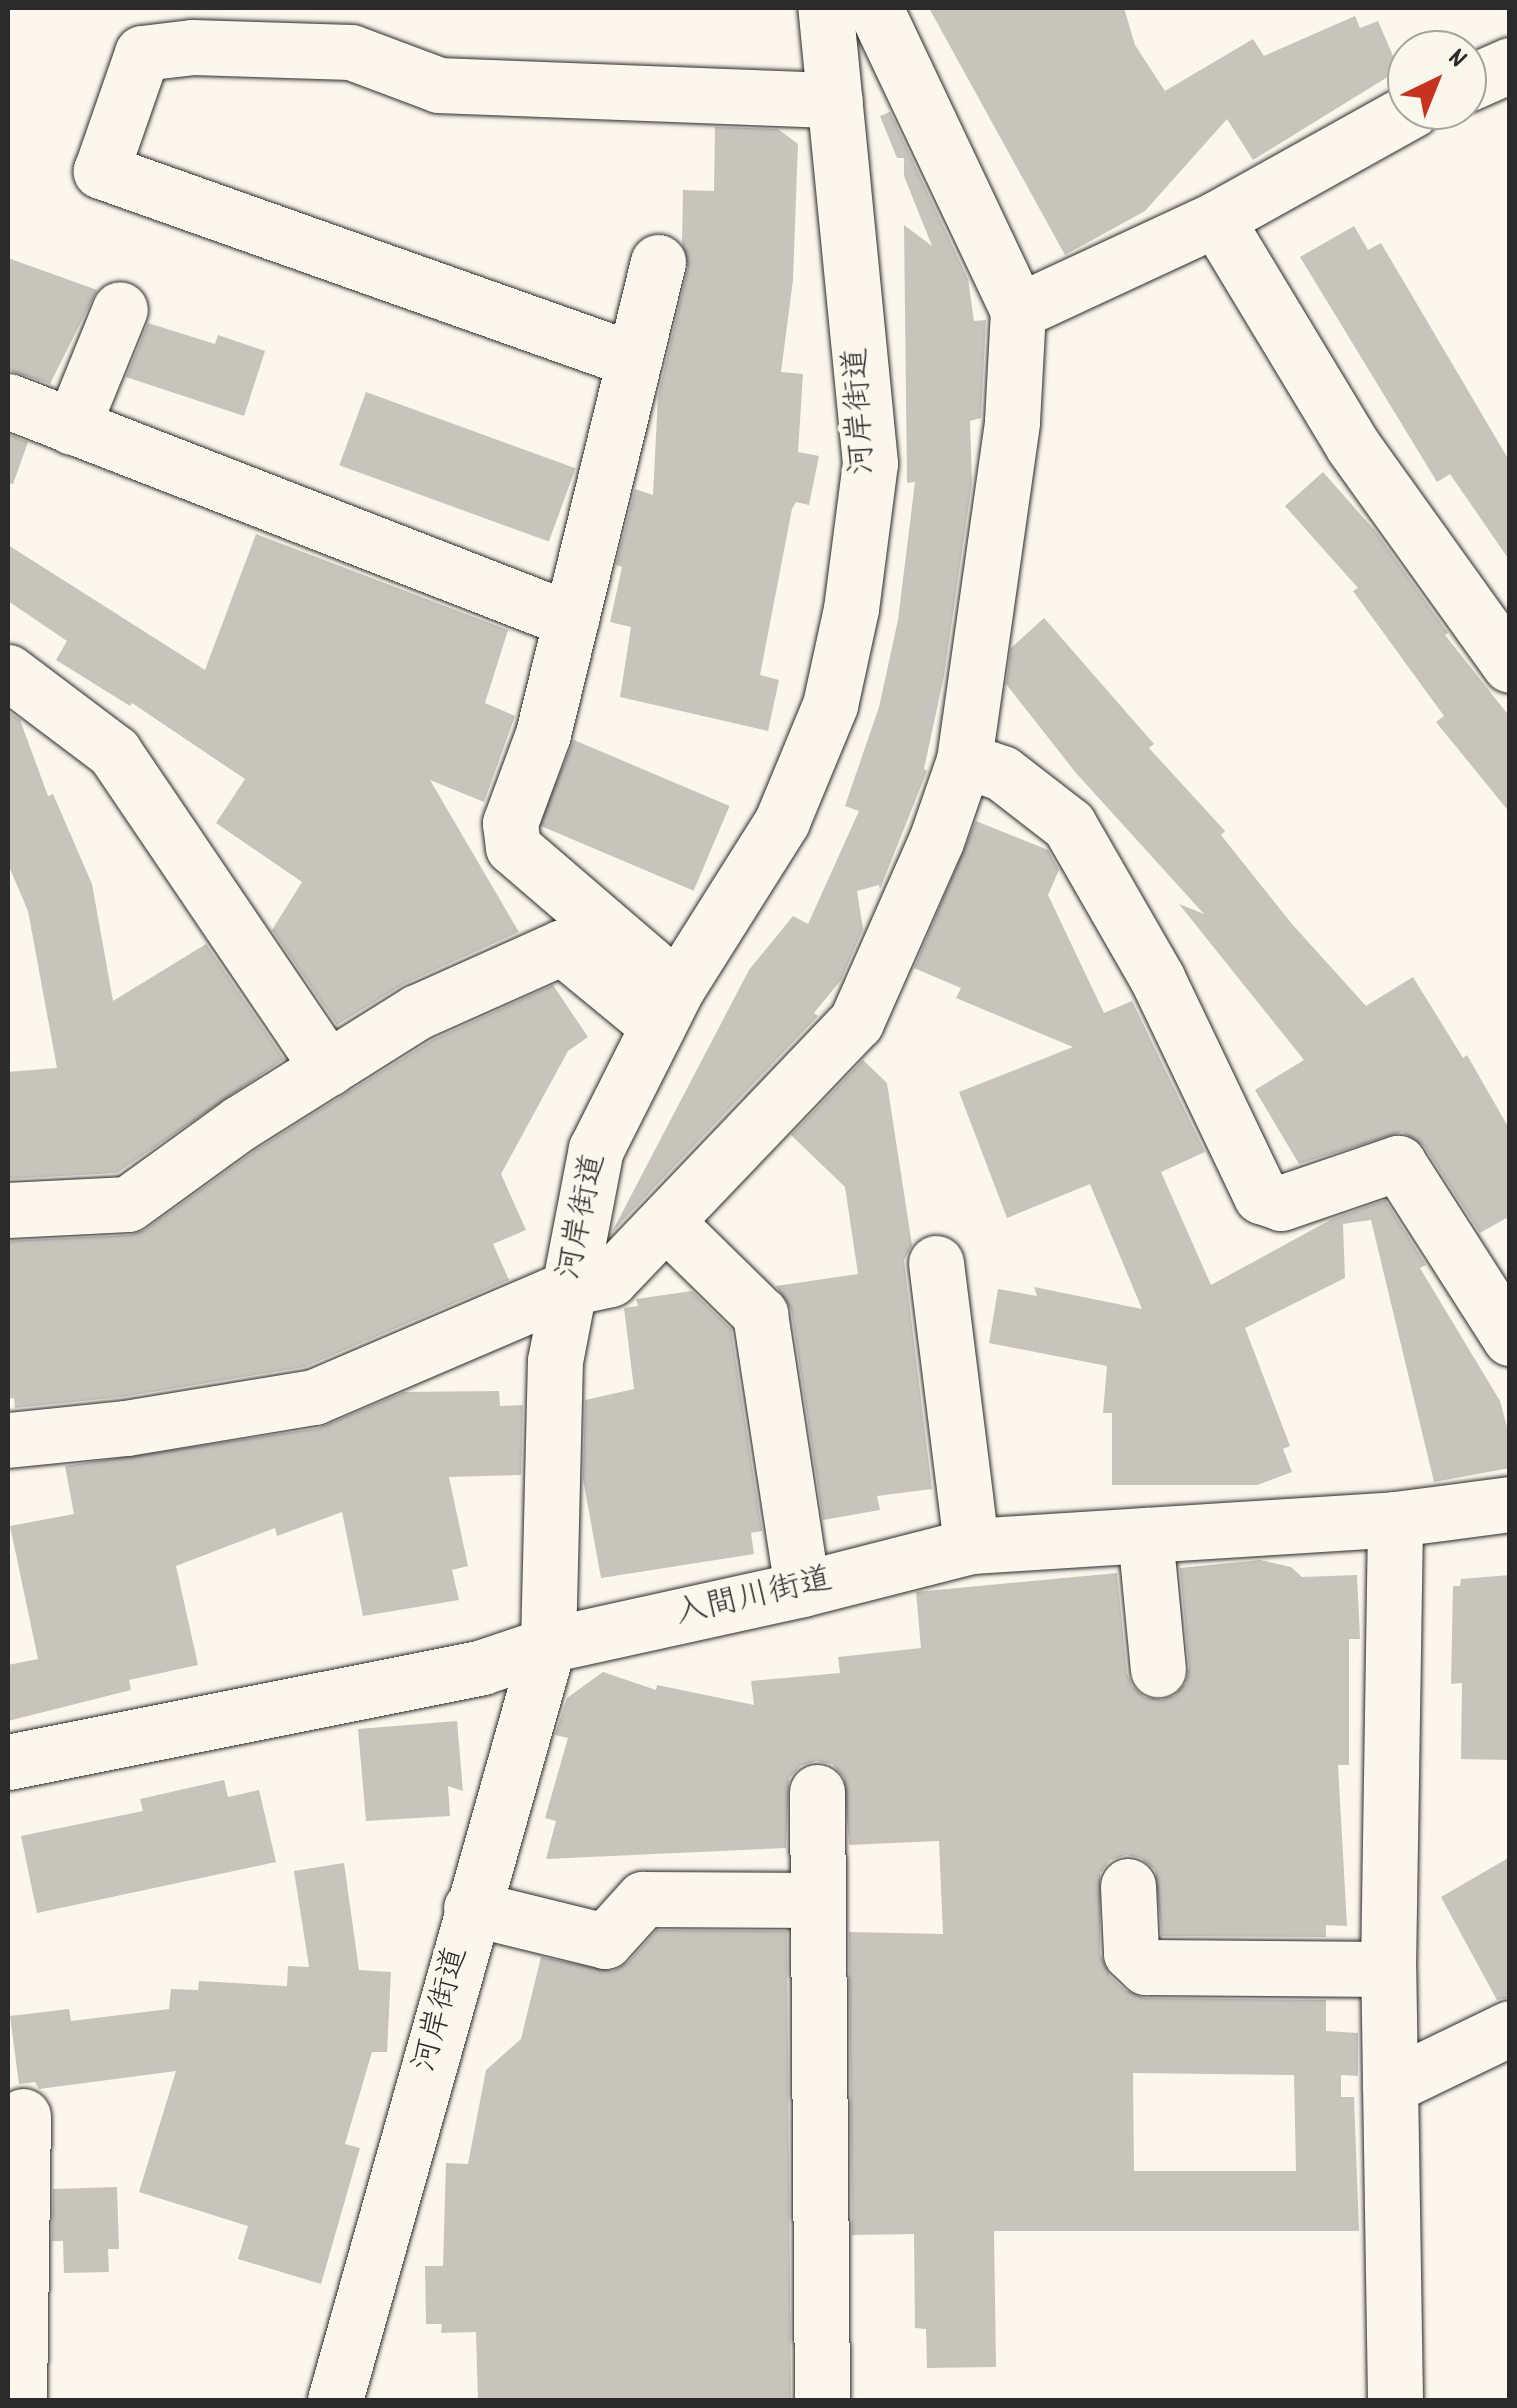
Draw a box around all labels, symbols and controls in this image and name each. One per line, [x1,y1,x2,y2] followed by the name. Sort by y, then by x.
[1387,30,1487,130] north arrow
[1437,40,1475,79] text: N
[839,346,885,476] street label: 河岸街道
[552,1150,616,1284] street label: 河岸街道
[672,1562,836,1636] street label: 入間川街道
[408,1943,478,2077] street label: 河岸街道

